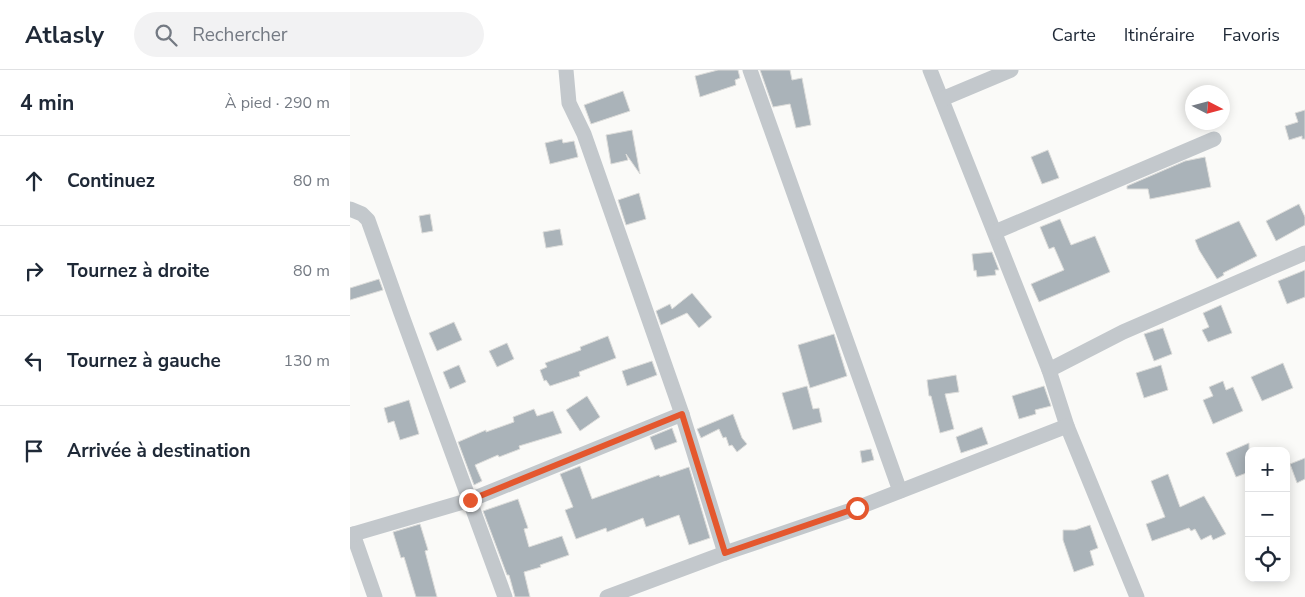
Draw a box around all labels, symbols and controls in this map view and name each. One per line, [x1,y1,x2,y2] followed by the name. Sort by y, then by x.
[134,12,484,57] search box
[25,19,104,51] text: Atlasly
[152,21,180,49] icon: search
[192,22,288,48] text: Rechercher
[1052,23,1096,47] text: Carte
[1124,23,1195,47] text: Itinéraire
[1223,23,1280,47] text: Favoris
[1185,85,1230,130] north arrow
[20,89,74,117] text: 4 min
[225,92,330,114] text: À pied · 290 m
[20,167,48,195] icon: ahead
[67,168,155,194] text: Continuez
[293,170,330,192] text: 80 m
[20,257,48,285] icon: right
[67,258,210,284] text: Tournez à droite
[293,260,330,282] text: 80 m
[20,347,48,375] icon: left
[67,348,221,374] text: Tournez à gauche
[283,350,330,372] text: 130 m
[20,437,48,465] icon: arrive
[67,438,251,464] text: Arrivée à destination
[1245,447,1290,582] map controls
[1245,447,1290,492] button: +
[459,489,482,512] route end
[1245,492,1290,537] button: −
[846,497,869,520] route start
[1245,537,1290,582] button: locate

